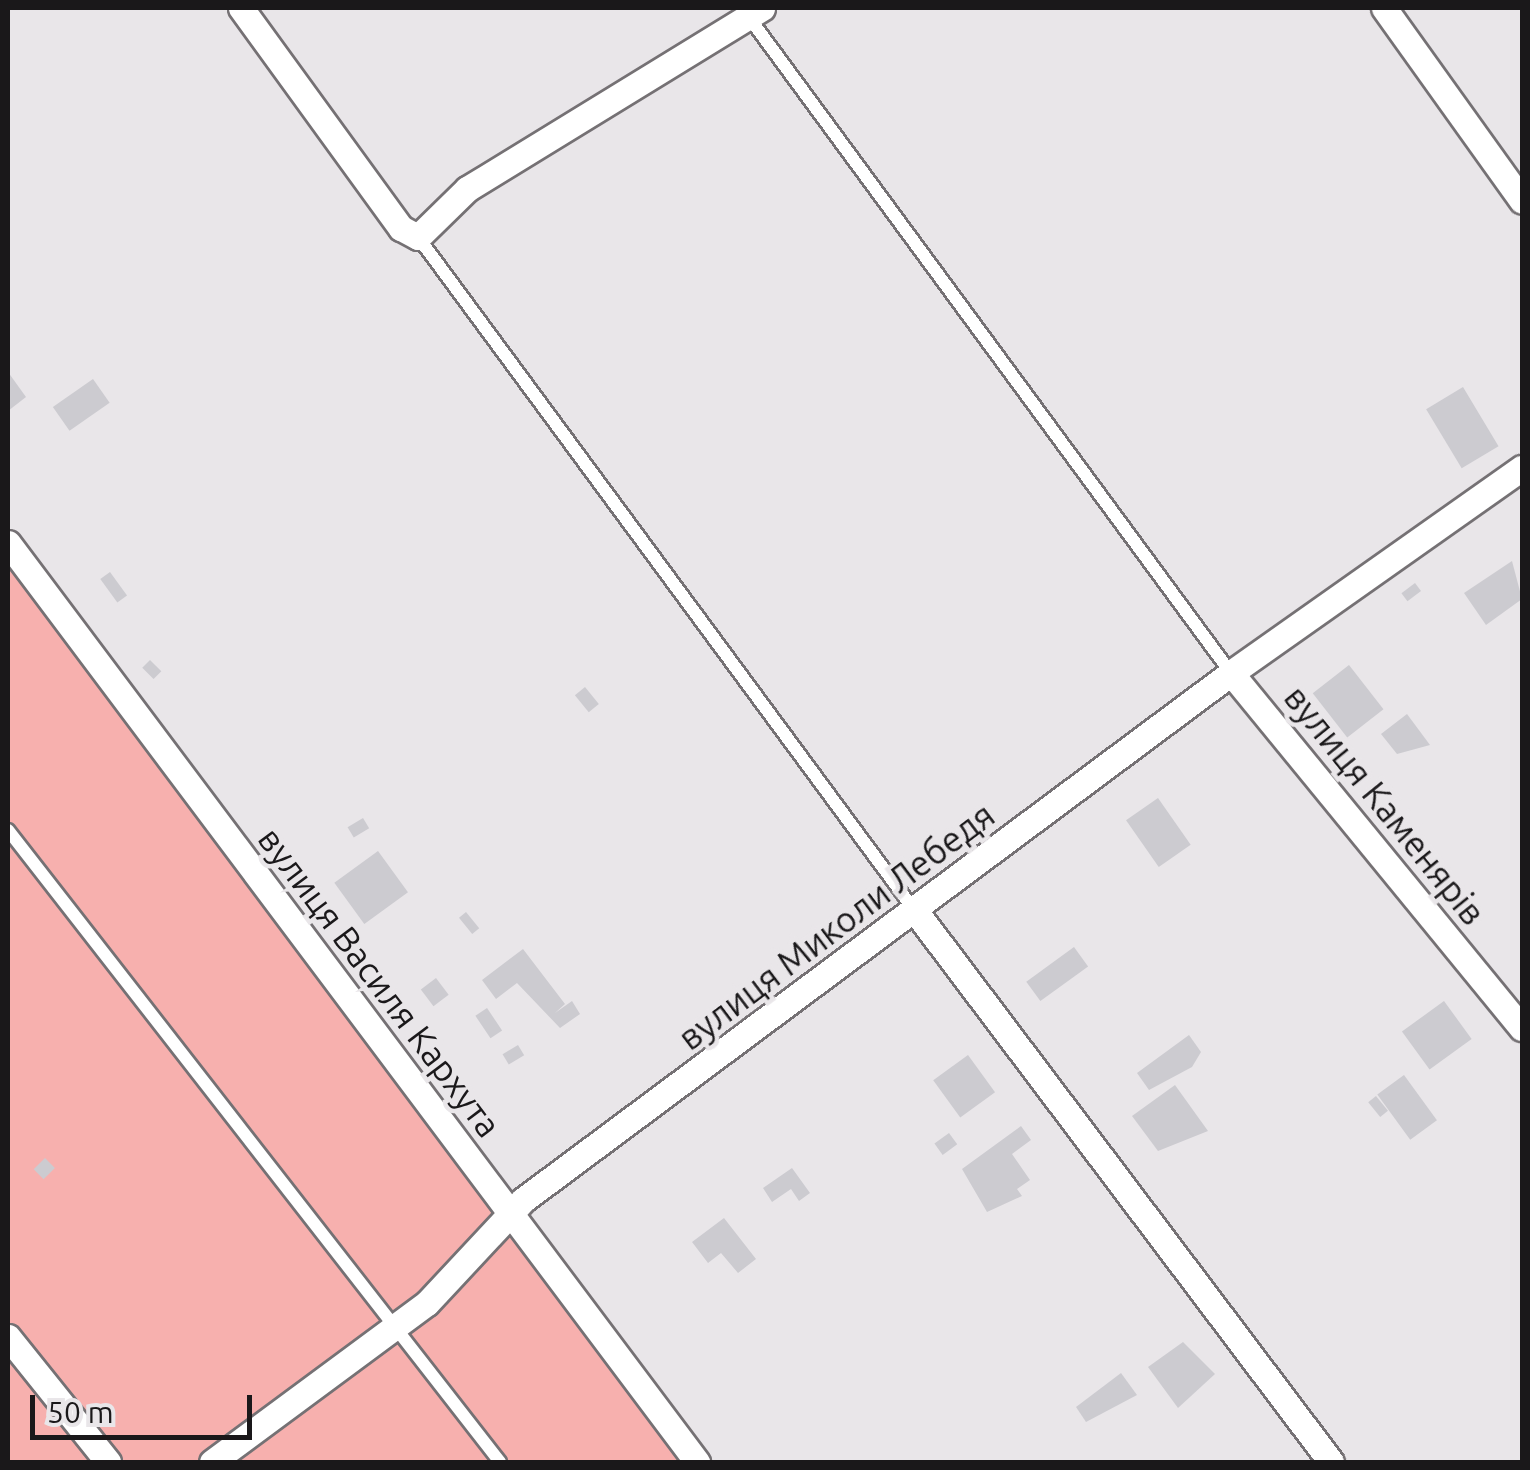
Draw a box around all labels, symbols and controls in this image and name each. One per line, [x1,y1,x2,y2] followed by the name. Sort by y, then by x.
[1276,677,1494,933] street label: вулиця Каменярів
[670,793,1002,1059] street label: вулиця Миколи Лебедя
[250,819,510,1145] street label: вулиця Василя Кархута
[35,1375,258,1437] scale bar
[47,1395,114,1429] text: 50 m

